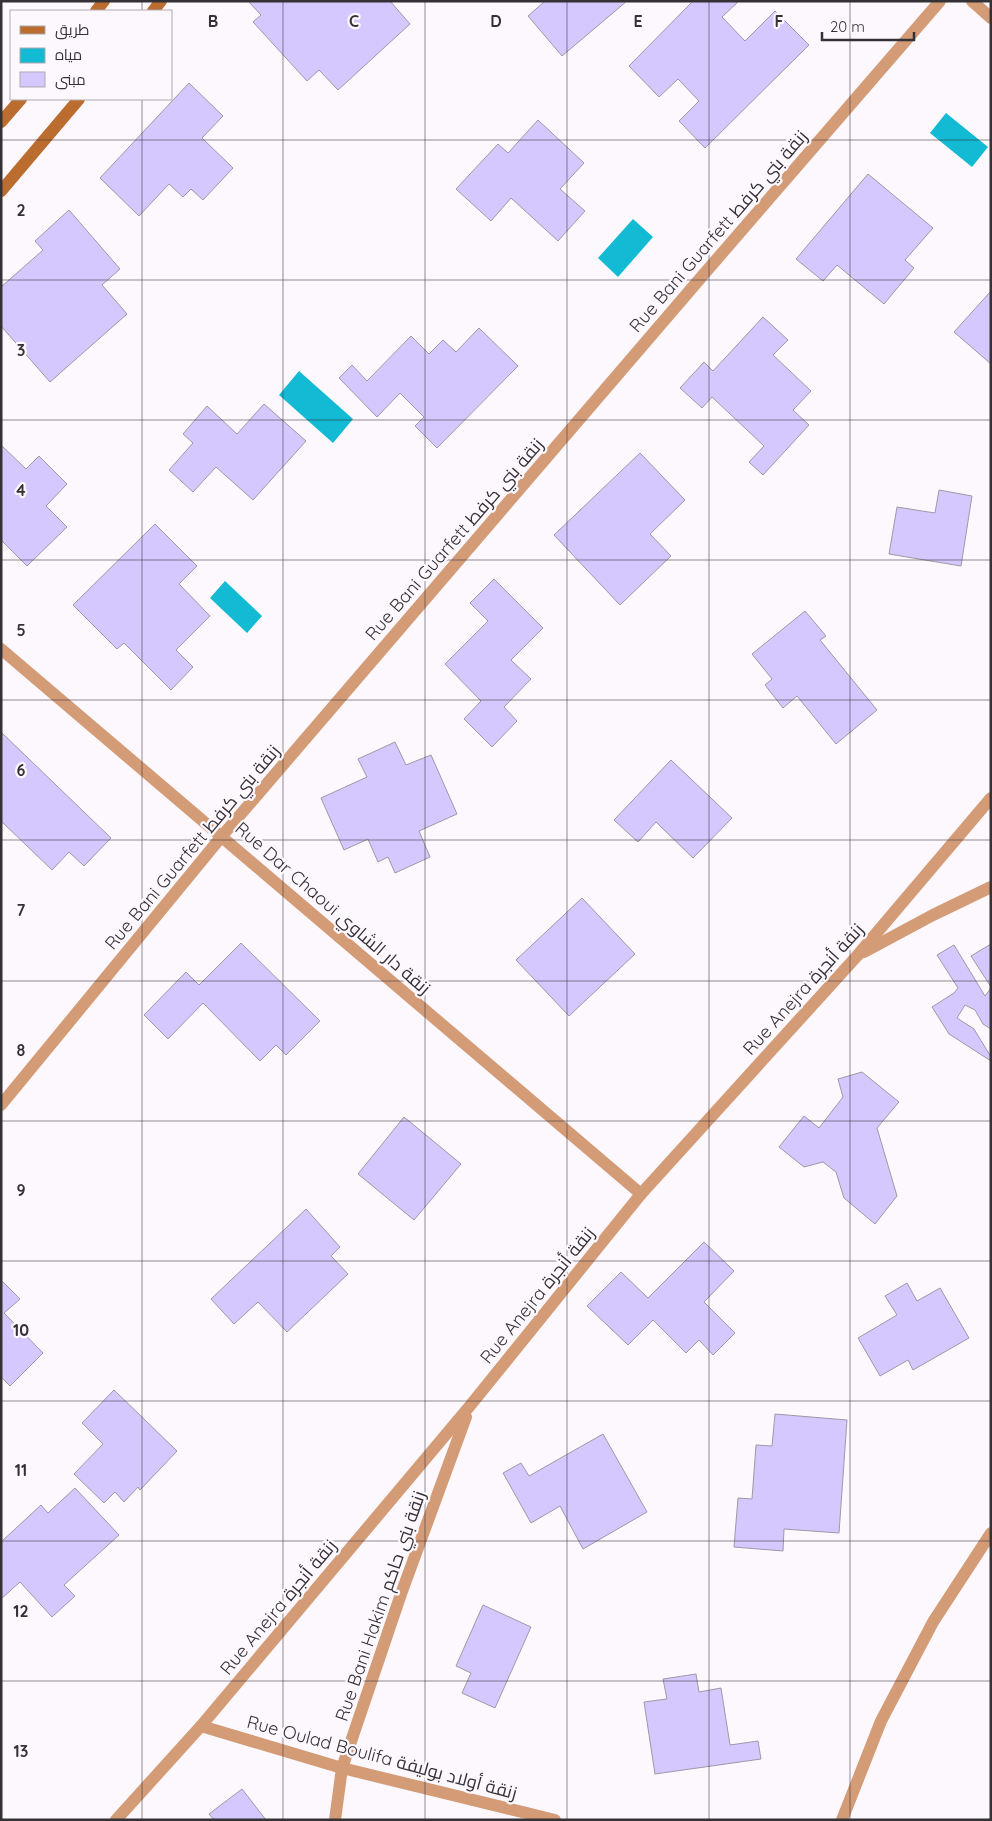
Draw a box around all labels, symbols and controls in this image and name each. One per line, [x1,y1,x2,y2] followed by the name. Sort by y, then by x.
[10,10,172,100] legend
[822,10,914,42] scale bar
[208,11,218,31] text: B
[349,11,359,31] text: C
[490,11,502,31] text: D
[633,11,643,31] text: E
[775,11,784,31] text: F
[830,17,865,36] text: 20 m
[55,20,89,40] text: طريق
[55,45,82,64] text: مياه
[55,70,86,90] text: مبنى
[624,125,814,339] street label: Rue Bani Guarfett زنقة بني كرفط
[16,200,26,220] text: 2
[17,340,25,360] text: 3
[360,433,550,647] street label: Rue Bani Guarfett زنقة بني كرفط
[16,480,26,500] text: 4
[16,620,26,640] text: 5
[99,740,287,956] street label: Rue Bani Guarfett زنقة بني كرفط
[17,760,26,780] text: 6
[228,817,436,1002] street label: Rue Dar Chaoui زنقة دار الشاوي
[17,900,26,920] text: 7
[738,918,868,1060] street label: Rue Anejra زنقة أنجرة
[17,1040,26,1060] text: 8
[16,1180,26,1200] text: 9
[475,1222,599,1368] street label: Rue Anejra زنقة أنجرة
[13,1320,29,1340] text: 10
[15,1460,27,1480] text: 11
[330,1488,433,1725] street label: Rue Bani Hakim زنقة بني حاكم
[215,1535,341,1679] street label: Rue Anejra زنقة أنجرة
[13,1601,29,1621] text: 12
[244,1710,520,1804] street label: Rue Oulad Boulifa زنقة أولاد بوليفة
[14,1741,28,1761] text: 13

